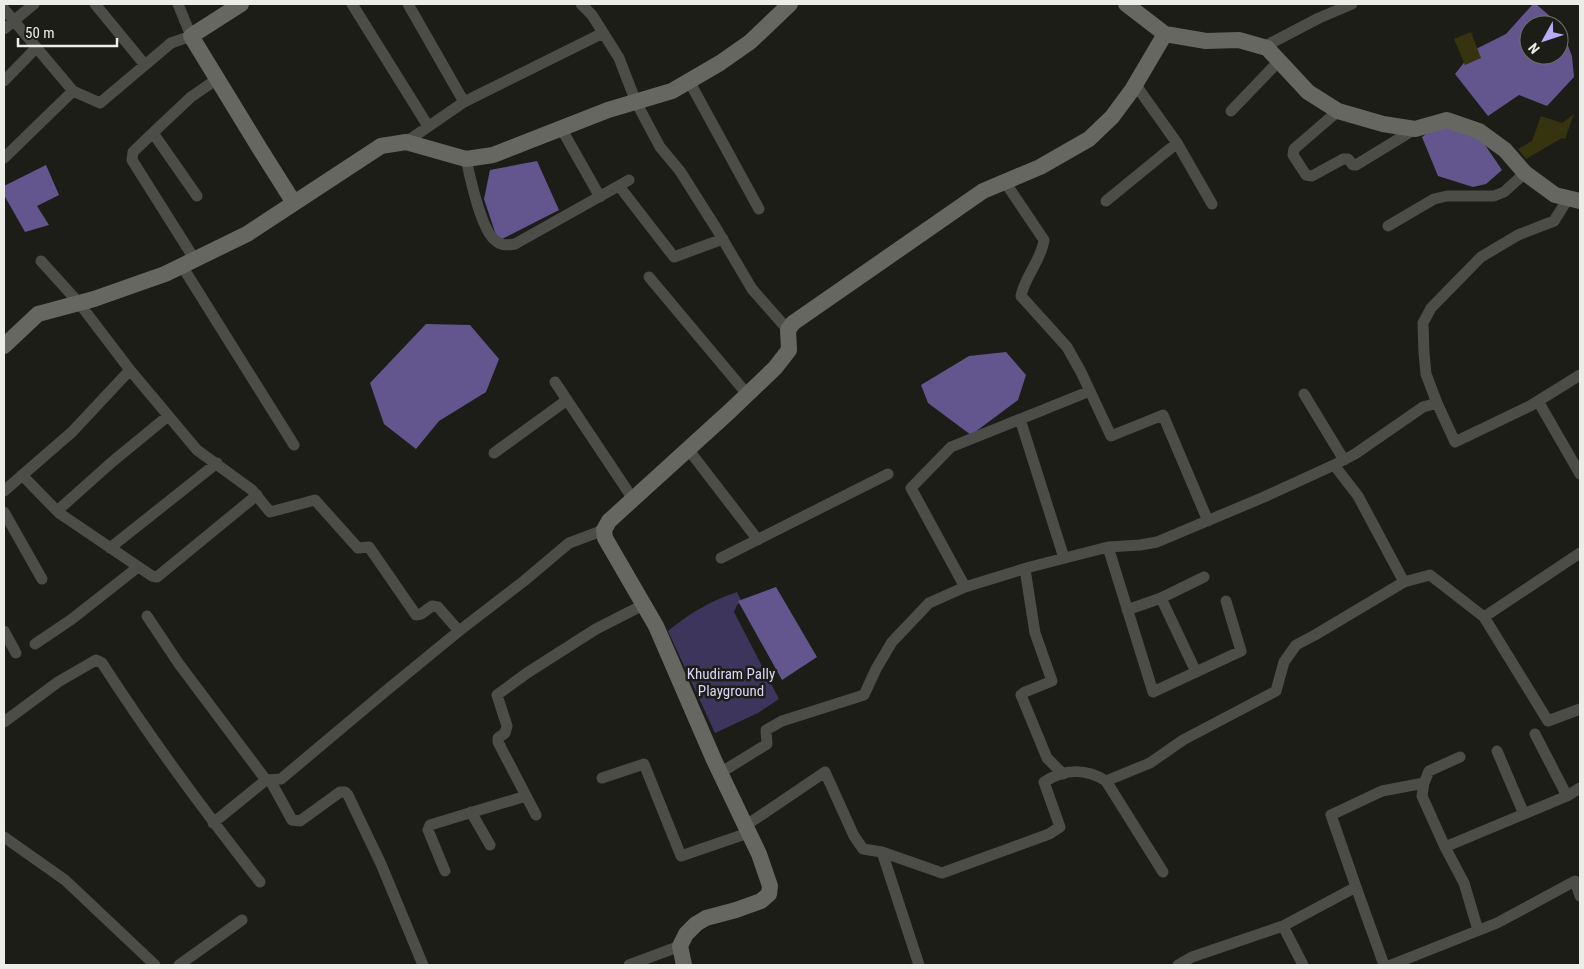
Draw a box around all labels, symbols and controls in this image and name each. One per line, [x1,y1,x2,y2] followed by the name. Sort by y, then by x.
[18,15,116,47] scale bar
[1519,15,1569,65] north arrow
[25,24,55,42] text: 50 m
[1525,40,1543,57] text: N
[687,665,775,700] park label: Khudiram Pally Playground

